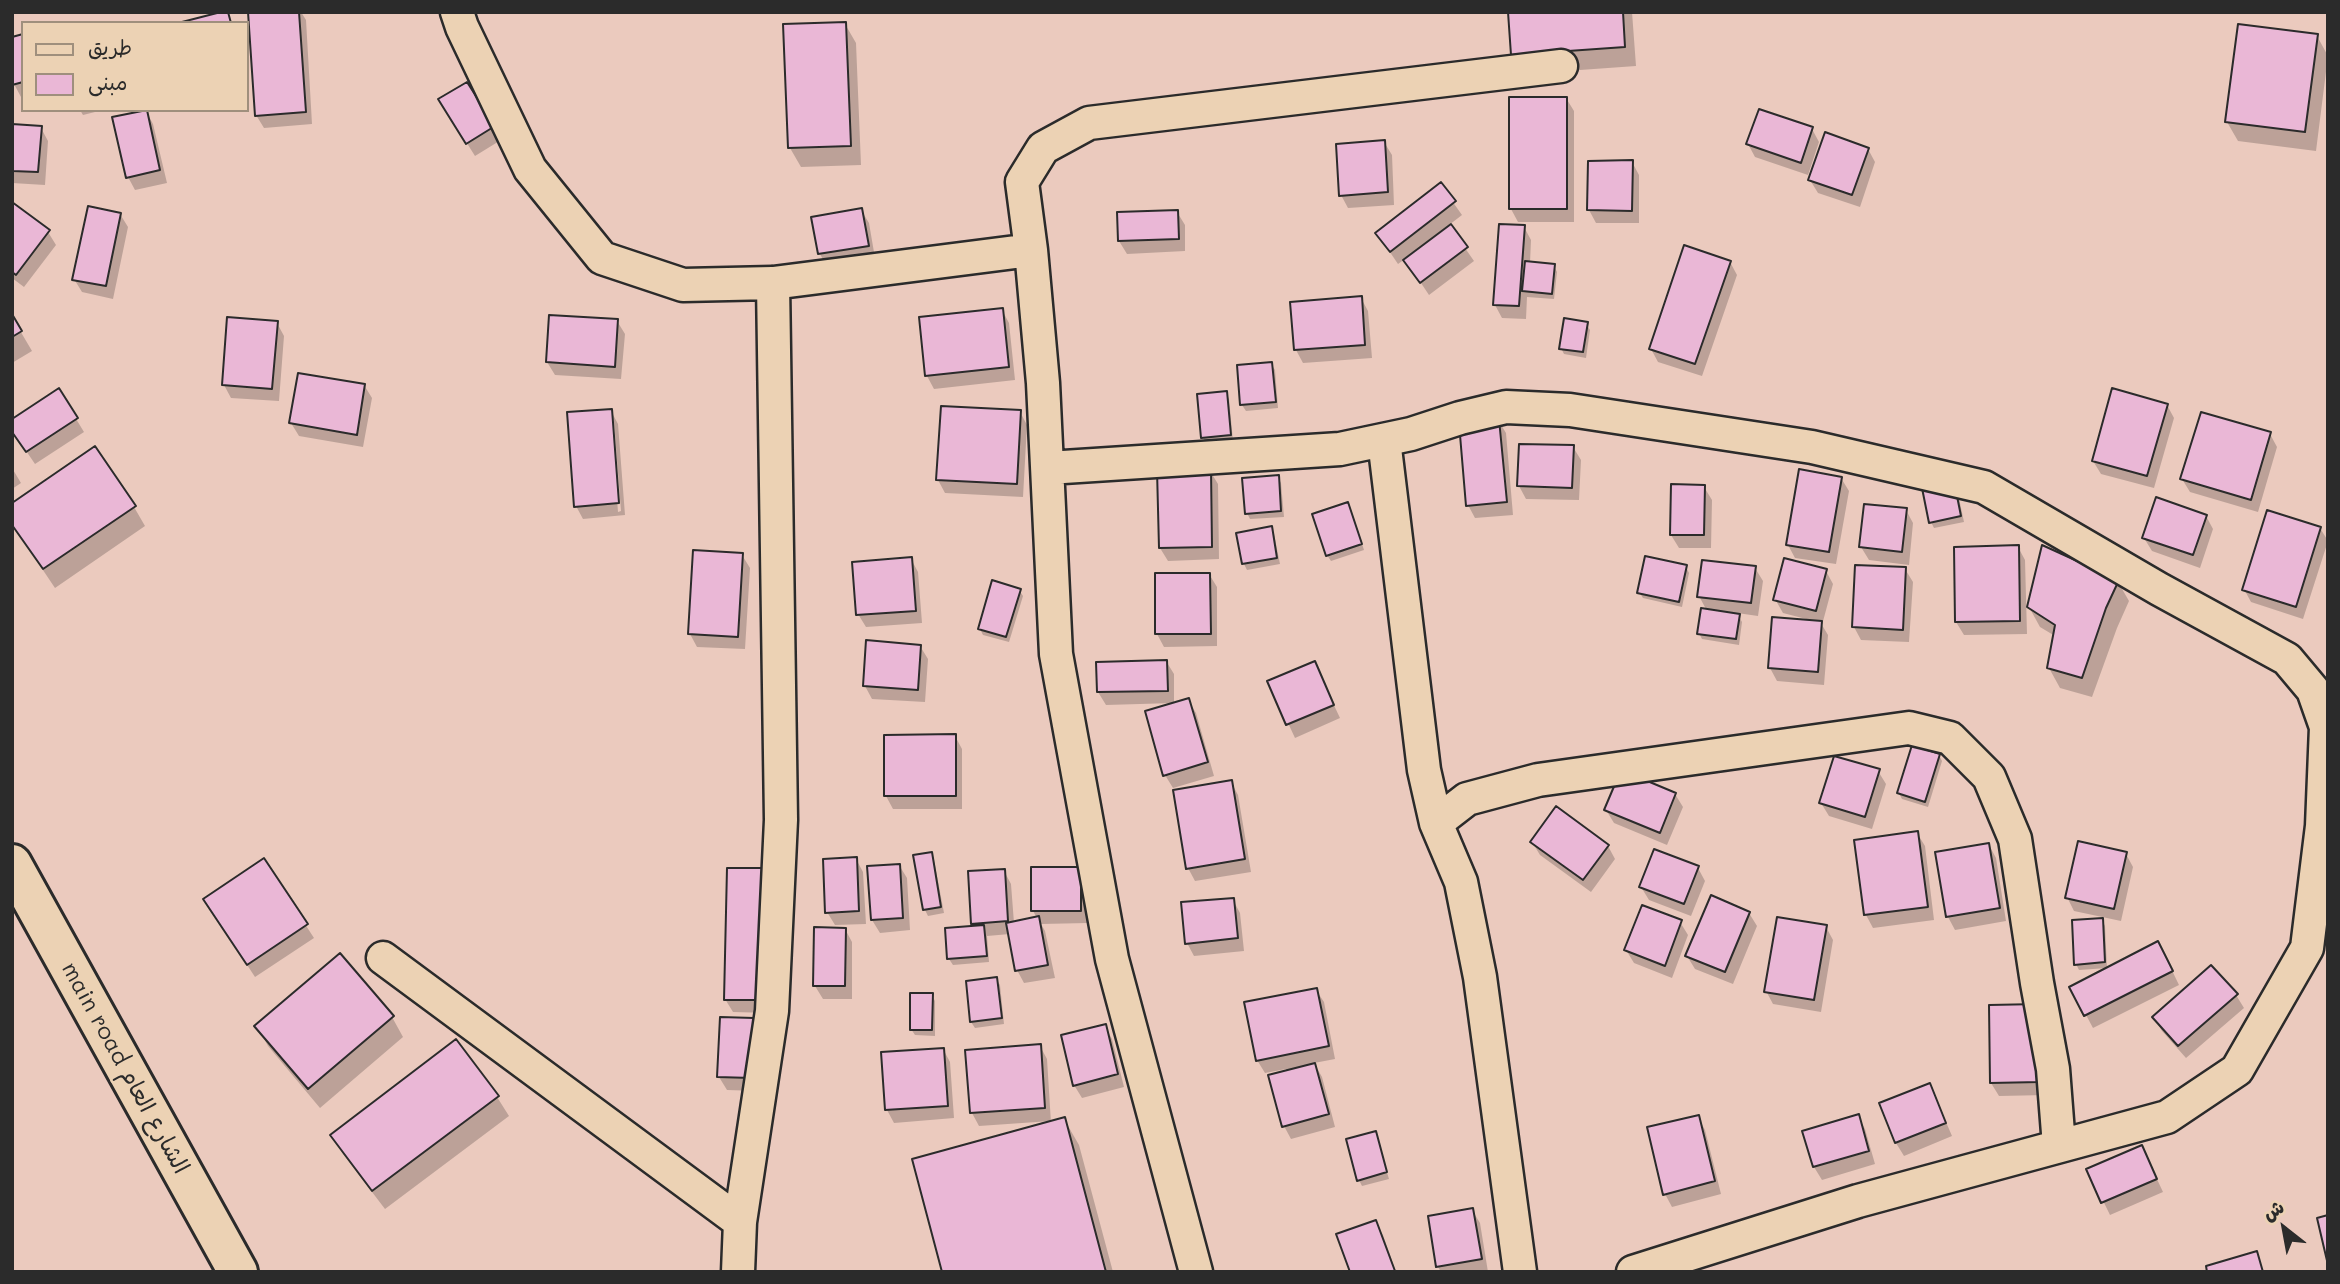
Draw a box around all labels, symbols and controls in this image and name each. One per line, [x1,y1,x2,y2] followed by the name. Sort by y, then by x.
[21,21,248,112] legend
[88,33,132,60] text: طريق
[88,68,127,95] text: مبنى
[55,957,195,1179] street label: main road الشارع العام
[2249,1193,2319,1263] north arrow
[2258,1193,2288,1226] text: ش

